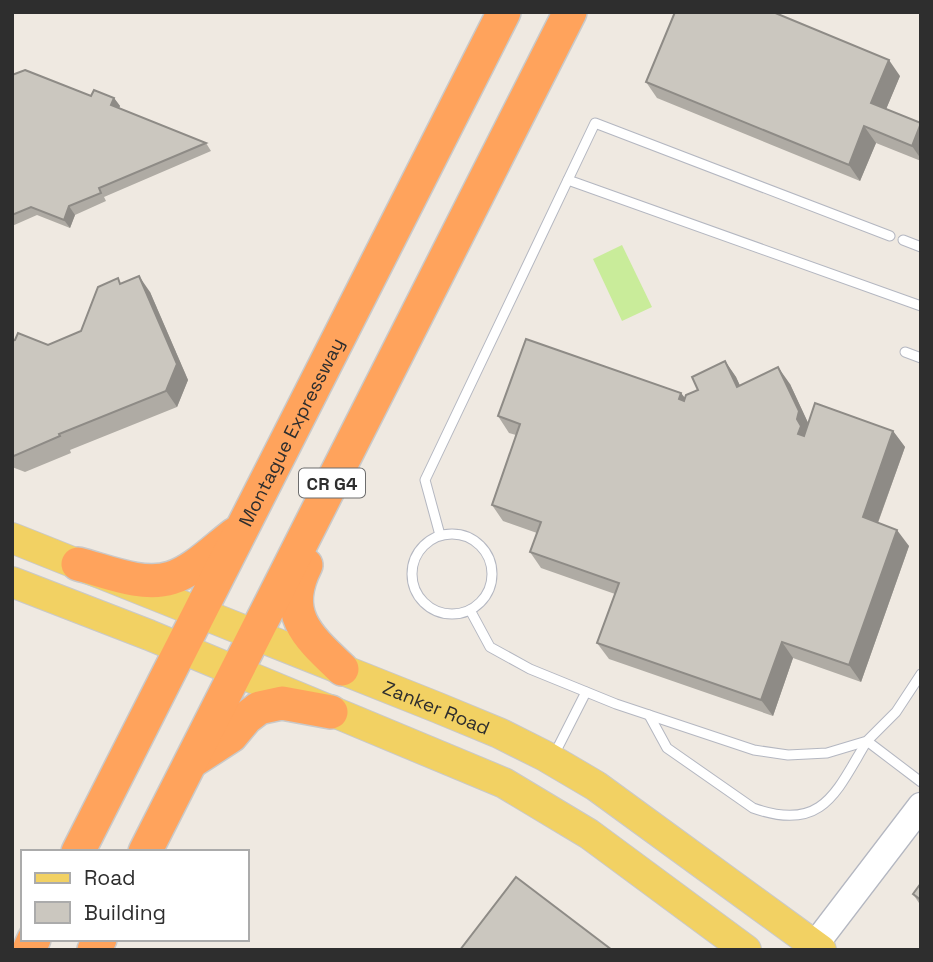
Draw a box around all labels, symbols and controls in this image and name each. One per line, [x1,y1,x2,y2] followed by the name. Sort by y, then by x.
[233,333,349,531] street label: Montague Expressway
[299,468,365,498] road number: CR G4
[379,675,494,740] street label: Zanker Road
[21,850,248,941] legend
[84,864,136,891] text: Road
[84,899,166,926] text: Building

